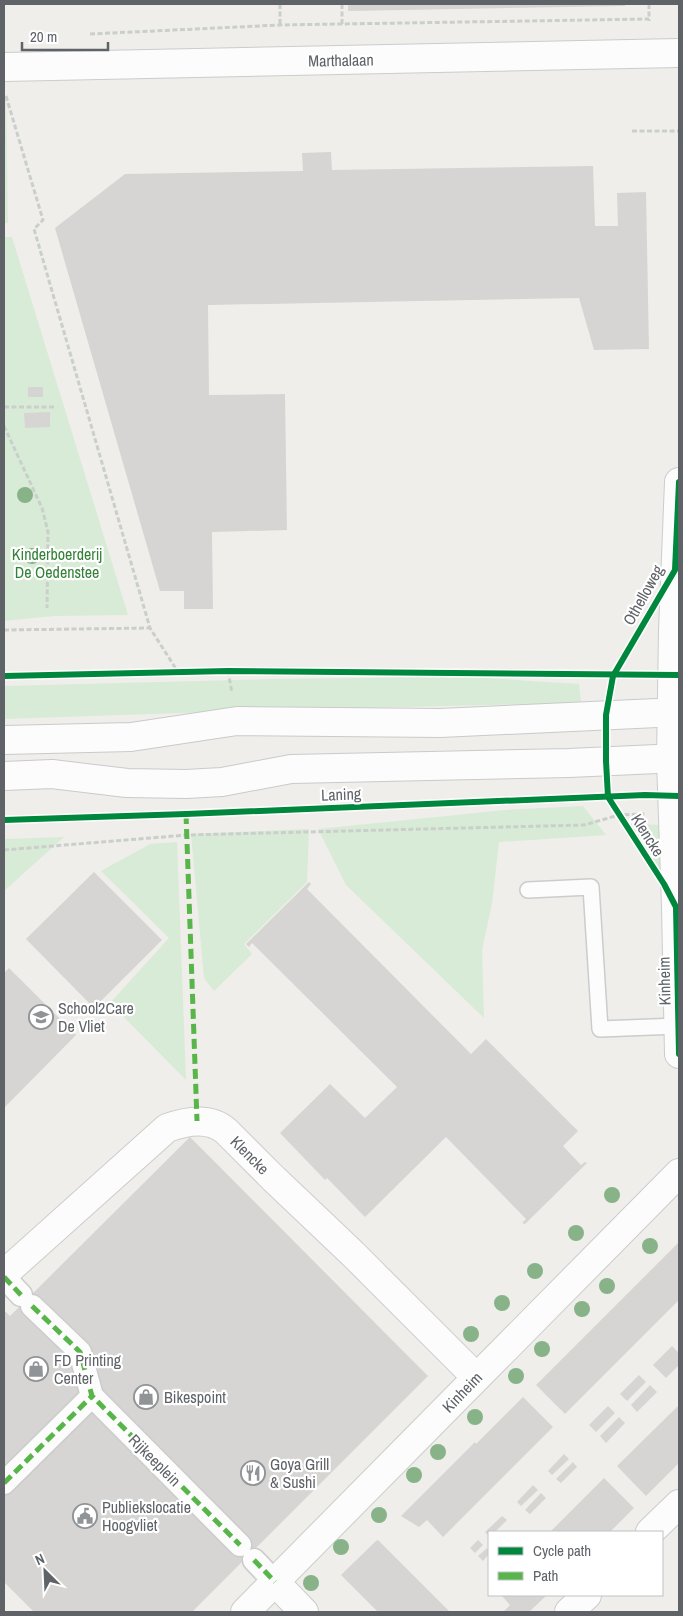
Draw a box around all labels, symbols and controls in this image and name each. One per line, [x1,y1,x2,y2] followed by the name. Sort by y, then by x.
[22,20,109,52] scale bar
[30,26,57,47] text: 20 m
[308,48,374,72] street label: Marthalaan
[12,543,102,583] park label: Kinderboerderij De Oedenstee
[617,560,669,629] street label: Othelloweg
[321,782,362,806] street label: Laning
[626,809,670,861] street label: Klencke
[653,956,675,1006] street label: Kinheim
[58,997,134,1037] place label: School2Care De Vliet
[28,1004,54,1030] school or university icon: School2Care De Vliet
[226,1131,274,1179] street label: Klencke
[54,1349,122,1389] place label: FD Printing Center
[23,1356,49,1382] shop icon: FD Printing Center
[437,1367,487,1417] street label: Kinheim
[133,1384,159,1410] shop icon: Bikespoint
[164,1386,226,1408] place label: Bikespoint
[124,1429,186,1491] street label: Rijkeeplein
[270,1453,329,1493] place label: Goya Grill & Sushi
[240,1460,266,1486] restaurant icon: Goya Grill & Sushi
[102,1496,191,1536] place label: Publiekslocatie Hoogvliet
[72,1503,98,1529] public building icon: Publiekslocatie Hoogvliet
[488,1531,663,1596] legend
[533,1540,591,1561] text: Cycle path
[20,1546,70,1596] north arrow
[32,1549,47,1569] text: N
[533,1565,558,1586] text: Path

